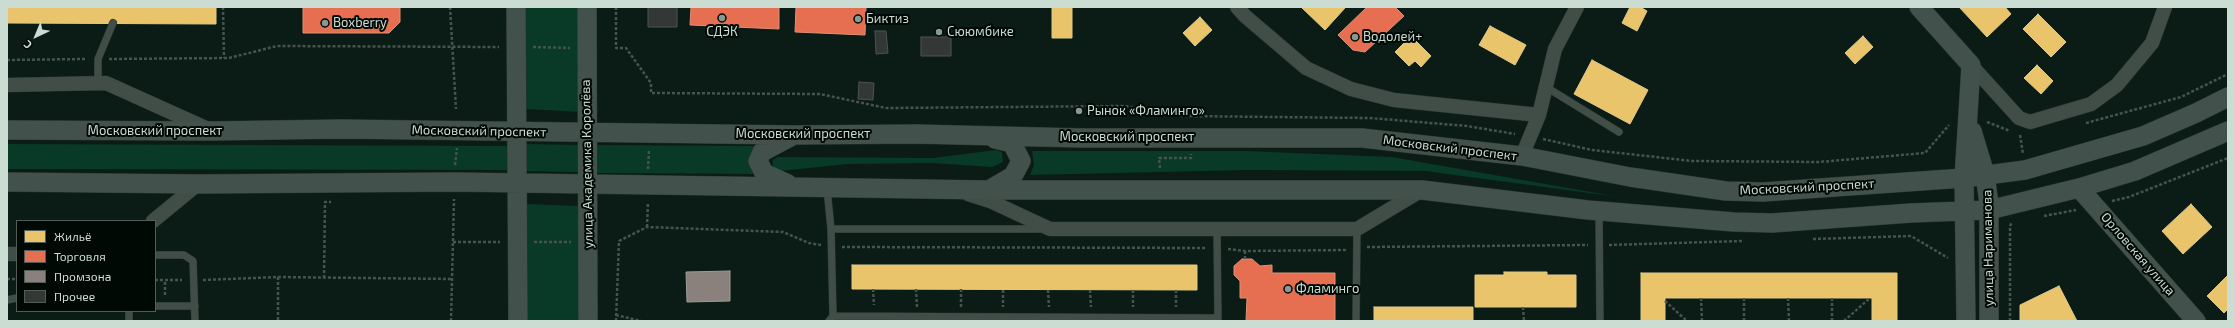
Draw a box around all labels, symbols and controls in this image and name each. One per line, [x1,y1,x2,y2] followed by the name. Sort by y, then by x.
[866,11,909,27] place label: Биктиз
[717,13,727,23] marker: СДЭК
[853,14,863,24] marker: Биктиз
[333,15,387,31] place label: Boxberry
[16,16,56,56] north arrow
[320,18,330,28] marker: Boxberry
[706,24,738,40] place label: СДЭК
[947,24,1014,40] place label: Сююмбике
[934,27,944,37] marker: Сююмбике
[1363,29,1422,45] place label: Водолей+
[1350,32,1360,42] marker: Водолей+
[20,38,34,52] text: С
[578,79,596,249] street label: улица Академика Королёва
[1087,103,1205,119] place label: Рынок «Фламинго»
[1074,106,1084,116] marker: Рынок «Фламинго»
[411,122,547,140] street label: Московский проспект
[88,123,222,139] street label: Московский проспект
[736,126,870,142] street label: Московский проспект
[1060,129,1194,145] street label: Московский проспект
[1382,132,1518,164] street label: Московский проспект
[1739,176,1875,198] street label: Московский проспект
[1979,190,1997,306] street label: улица Нариманова
[2098,209,2178,299] street label: Орловская улица
[16,220,156,312] legend
[54,229,91,243] text: Жильё
[54,249,106,263] text: Торговля
[54,269,111,283] text: Промзона
[1296,281,1359,297] place label: Фламинго
[1283,284,1293,294] marker: Фламинго
[54,289,95,303] text: Прочее

